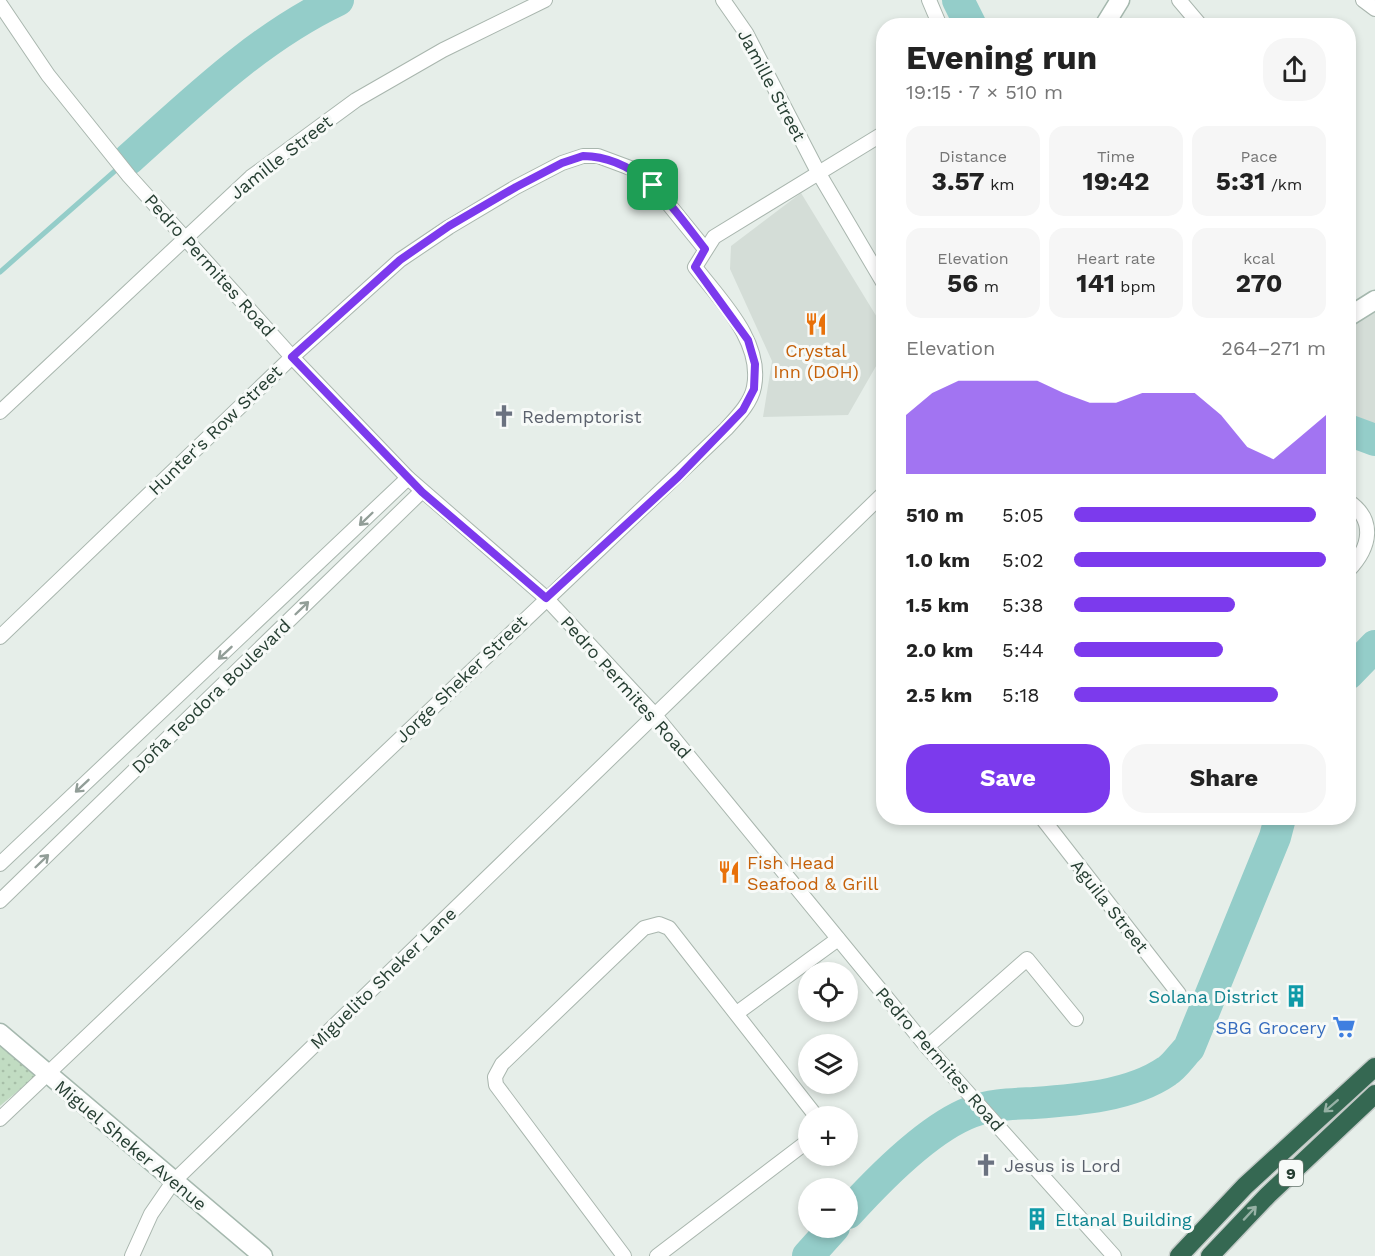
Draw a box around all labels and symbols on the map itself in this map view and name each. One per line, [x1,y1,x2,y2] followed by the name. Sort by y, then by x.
[734,25,811,145] street label: Jamille Street
[226,110,337,203] street label: Jamille Street
[627,159,678,210] pin
[140,189,280,341] street label: Pedro Permites Road
[803,311,829,337] restaurant icon: Crystal Inn (DOH)
[773,340,859,382] place label: Crystal Inn (DOH)
[144,361,286,499] street label: Hunter's Row Street
[491,403,517,429] church icon: Redemptorist
[522,406,642,427] place label: Redemptorist
[359,512,374,526] one-way arrow
[295,600,310,615] one-way arrow
[391,611,531,747] street label: Jorge Sheker Street
[556,611,696,763] street label: Pedro Permites Road
[127,615,295,777] street label: Doña Teodora Boulevard
[217,646,232,660] one-way arrow
[75,779,90,793] one-way arrow
[747,852,879,894] place label: Fish Head Seafood & Grill
[34,853,49,868] one-way arrow
[1067,855,1153,957] street label: Aguila Street
[716,859,742,885] restaurant icon: Fish Head Seafood & Grill
[306,903,460,1053] street label: Miguelito Sheker Lane
[872,983,1008,1135] street label: Pedro Permites Road
[1283,983,1309,1009] building icon: Solana District
[1148,986,1278,1007] place label: Solana District
[1331,1014,1357,1040] supermarket icon: SBG Grocery
[1216,1017,1327,1038] place label: SBG Grocery
[51,1075,211,1215] street label: Miguel Sheker Avenue
[1324,1099,1339,1113] one-way arrow
[973,1152,999,1178] church icon: Jesus is Lord
[1004,1155,1121,1176] place label: Jesus is Lord
[1279,1160,1303,1186] road number: 9
[1024,1206,1050,1232] building icon: Eltanal Building
[1243,1206,1257,1221] one-way arrow
[1055,1209,1192,1230] place label: Eltanal Building

